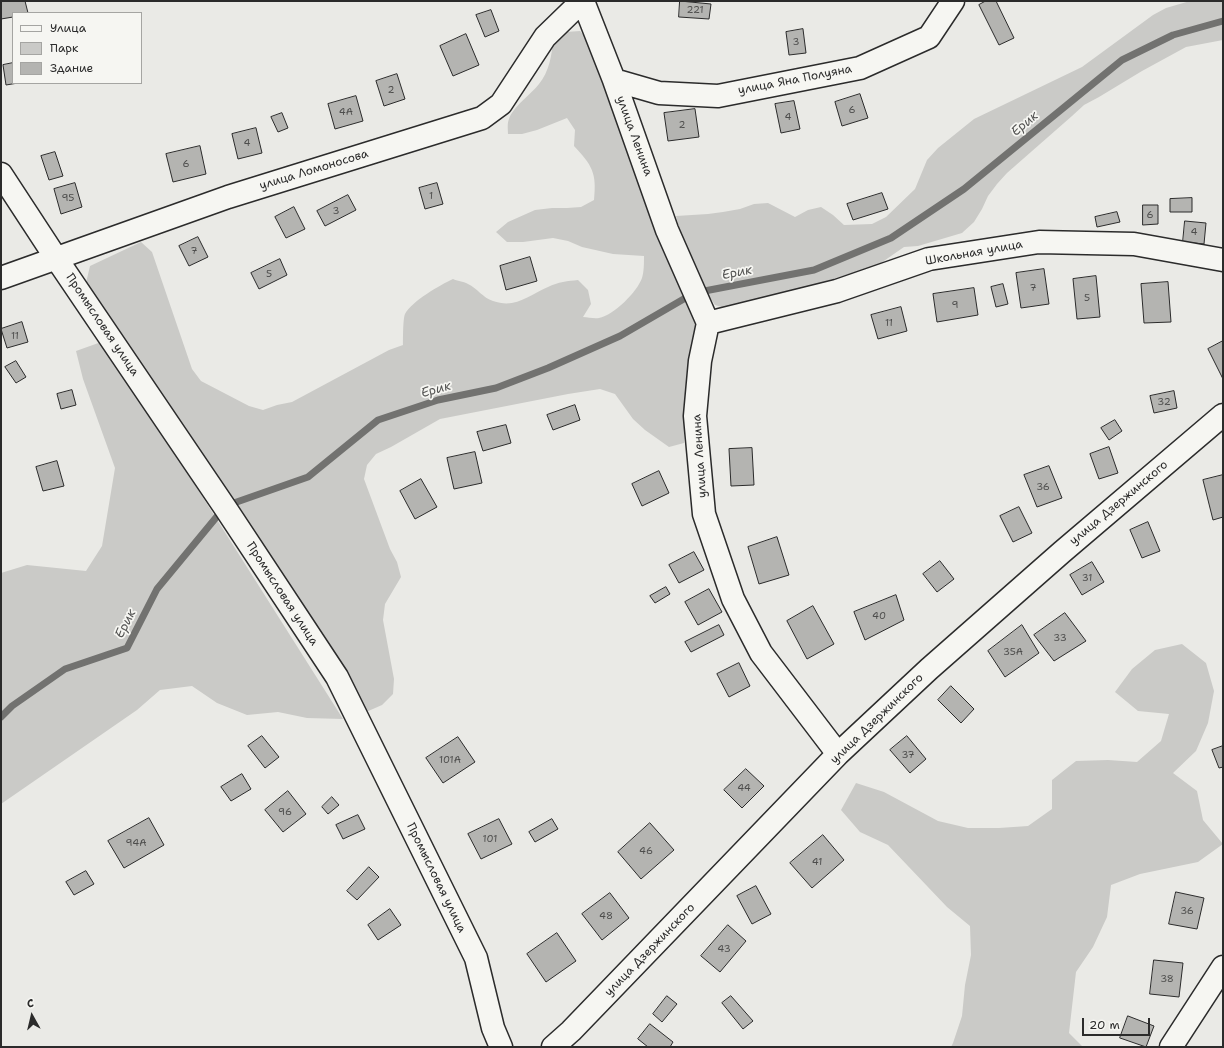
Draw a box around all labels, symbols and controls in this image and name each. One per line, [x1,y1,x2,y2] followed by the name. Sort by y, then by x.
[686,4,704,16] house number: 221
[12,12,142,84] legend
[50,20,86,36] text: Улица
[793,36,799,48] house number: 3
[50,40,78,56] text: Парк
[50,60,93,76] text: Здание
[737,62,853,98] street label: улица Яна Полуяна
[388,84,394,96] house number: 2
[613,94,655,178] street label: улица Ленина
[849,104,855,116] house number: 6
[339,106,353,118] house number: 4А
[1008,108,1042,140] water label: Ерик
[785,111,791,123] house number: 4
[679,119,685,131] house number: 2
[244,137,250,149] house number: 4
[258,147,370,193] street label: улица Ломоносова
[183,158,189,170] house number: 6
[429,190,433,202] house number: 1
[62,192,74,204] house number: 95
[333,205,339,217] house number: 3
[1147,209,1153,221] house number: 6
[1191,226,1197,238] house number: 4
[924,237,1024,269] street label: Школьная улица
[191,245,197,257] house number: 7
[721,262,753,284] water label: Ерик
[266,268,272,280] house number: 5
[62,271,142,379] street label: Промысловая улица
[1030,282,1036,294] house number: 7
[1084,292,1090,304] house number: 5
[952,299,958,311] house number: 9
[885,317,893,329] house number: 11
[11,330,19,342] house number: 11
[419,379,453,401] water label: Ерик
[1157,396,1171,408] house number: 32
[690,413,710,499] street label: улица Ленина
[1067,458,1171,548] street label: улица Дзержинского
[1036,481,1050,493] house number: 36
[243,540,321,648] street label: Промысловая улица
[1082,572,1092,584] house number: 31
[112,607,140,641] water label: Ерик
[872,610,886,622] house number: 40
[1053,632,1067,644] house number: 33
[1003,646,1023,658] house number: 35А
[827,671,927,767] street label: улица Дзержинского
[901,749,915,761] house number: 37
[439,754,461,766] house number: 101А
[737,782,751,794] house number: 44
[278,806,292,818] house number: 96
[403,821,469,935] street label: Промысловая улица
[483,833,497,845] house number: 101
[126,837,146,849] house number: 94А
[639,845,653,857] house number: 46
[812,856,822,868] house number: 41
[602,900,698,1000] street label: улица Дзержинского
[1180,905,1194,917] house number: 36
[599,910,613,922] house number: 48
[717,943,731,955] house number: 43
[1160,973,1174,985] house number: 38
[12,996,52,1036] north arrow
[26,996,35,1012] text: С
[1084,1010,1152,1036] scale bar
[1089,1017,1120,1033] text: 20 m

